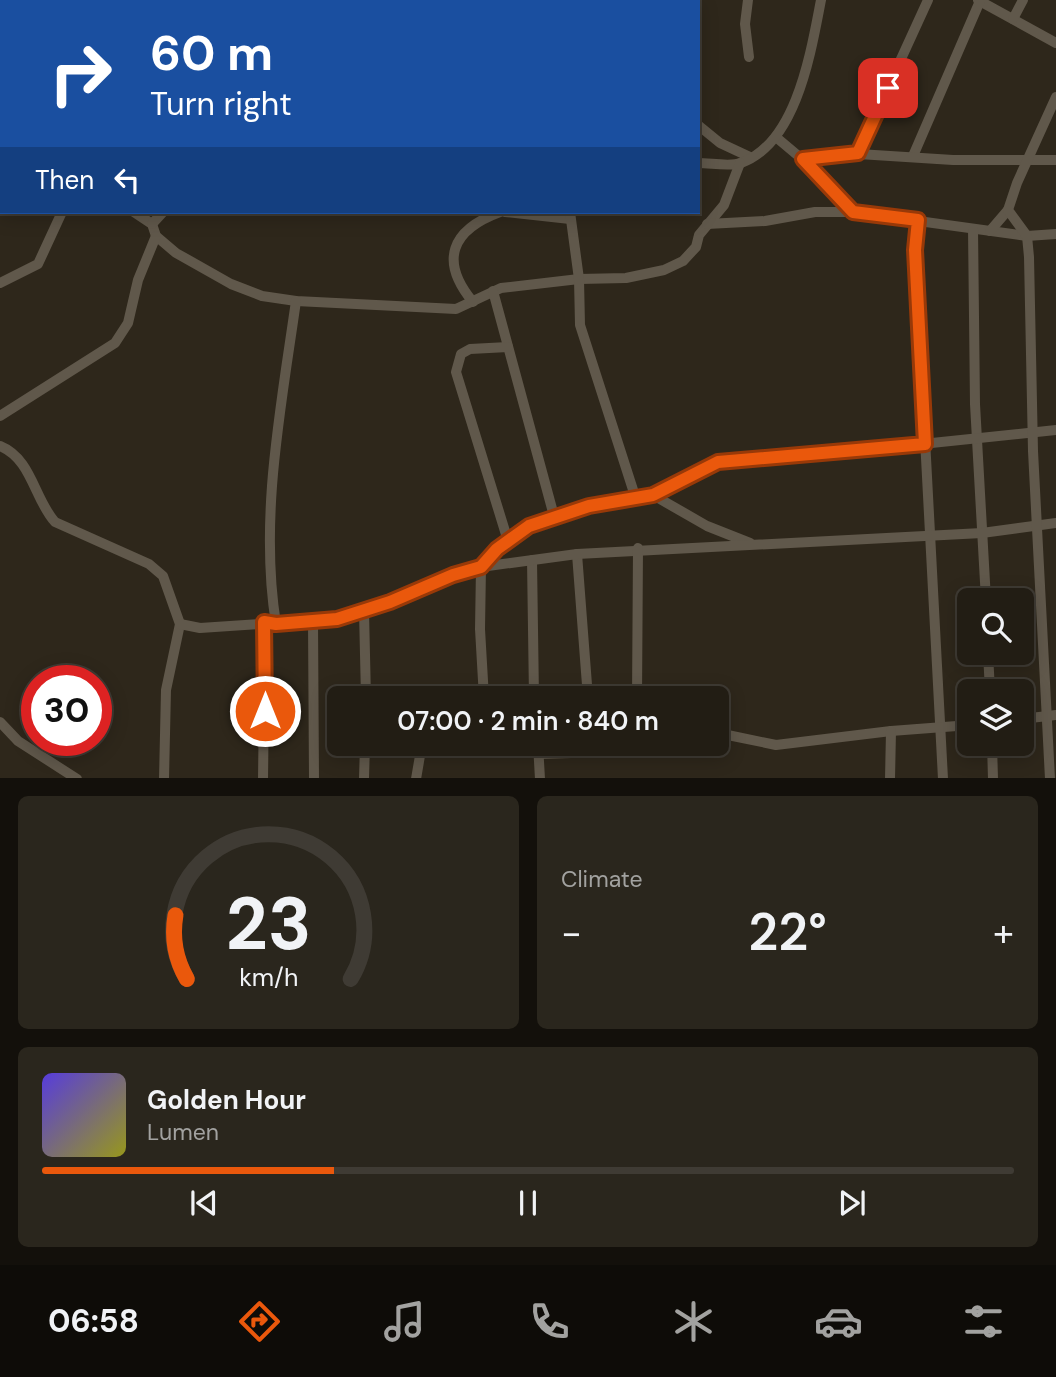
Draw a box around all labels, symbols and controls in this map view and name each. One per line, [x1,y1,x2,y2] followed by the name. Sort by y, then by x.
[150,21,273,85] text: 60 m
[35,28,126,119] icon: right
[858,58,918,118] pin
[869,69,907,107] icon: arrive
[150,83,292,125] text: Turn right
[108,161,146,199] icon: left
[35,163,94,197] text: Then
[957,588,1034,756] map controls
[957,588,1034,665] button: search
[21,665,112,756] speed limit sign: 30
[228,674,302,748] position arrow
[957,679,1034,756] button: layers
[397,704,659,738] text: 07:00 · 2 min · 840 m
[561,864,643,894] text: Climate
[226,877,311,972] text: 23
[748,898,827,966] text: 22°
[561,908,582,958] text: −
[993,908,1014,958] text: +
[239,960,298,993] text: km/h
[147,1083,306,1117] text: Golden Hour
[147,1117,219,1147] text: Lumen
[185,1184,223,1222] icon: previous
[509,1184,547,1222] icon: pause
[833,1184,871,1222] icon: next
[235,1297,284,1346] icon: directions
[380,1297,429,1346] icon: music
[525,1297,574,1346] icon: phone
[669,1297,718,1346] icon: climate
[814,1297,863,1346] icon: car
[959,1297,1008,1346] icon: filters
[48,1300,139,1342] text: 06:58

